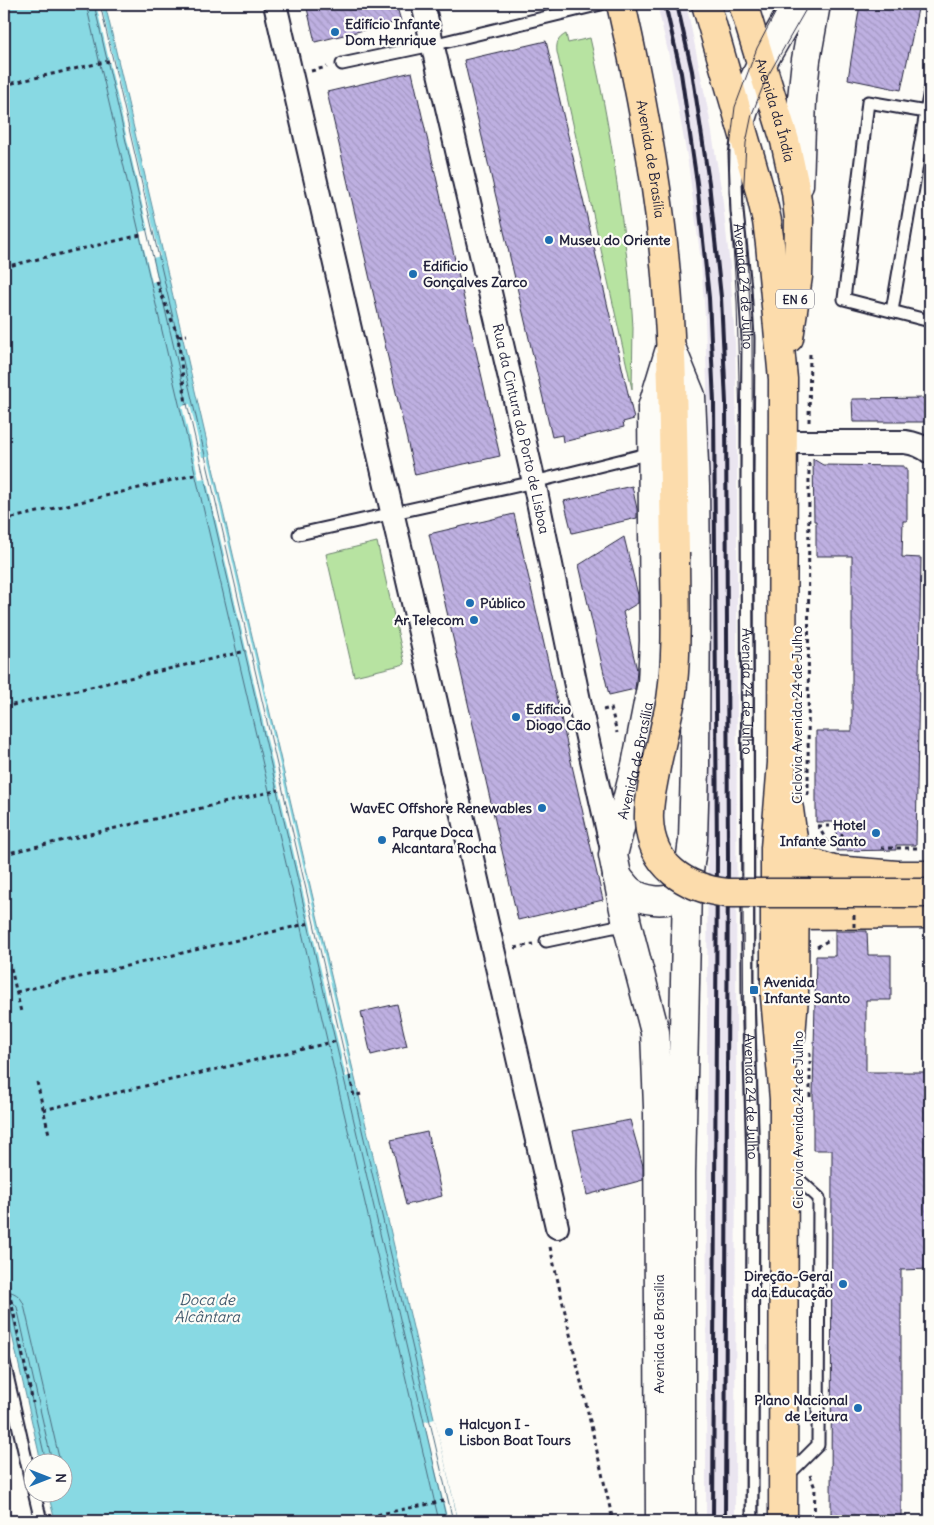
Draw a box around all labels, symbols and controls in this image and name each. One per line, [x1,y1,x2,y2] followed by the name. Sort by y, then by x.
[345,15,441,49] place label: Edifício Infante Dom Henrique
[329,26,341,38] marker: Edifício Infante Dom Henrique
[751,56,798,164] street label: Avenida da Índia
[632,98,669,219] street label: Avenida de Brasília
[729,223,757,350] street label: Avenida 24 de Julho
[559,231,671,249] place label: Museu do Oriente
[543,234,555,246] marker: Museu do Oriente
[423,257,528,291] place label: Edificio Gonçalves Zarco
[407,268,419,280] marker: Edificio Gonçalves Zarco
[776,290,814,308] road number: EN 6
[489,322,553,535] street label: Rua da Cintura do Porto de Lisboa
[480,594,526,612] place label: Público
[464,597,476,609] marker: Público
[394,611,465,629] place label: Ar Telecom
[468,614,480,626] marker: Ar Telecom
[788,626,806,804] street label: Ciclovia Avenida 24 de Julho
[738,628,757,755] street label: Avenida 24 de Julho
[526,700,591,734] place label: Edifício Diogo Cão
[613,701,657,821] street label: Avenida de Brasília
[510,711,522,723] marker: Edifício Diogo Cão
[350,799,533,817] place label: WavEC Offshore Renewables
[536,802,548,814] marker: WavEC Offshore Renewables
[780,816,866,850] place label: Hotel Infante Santo
[392,823,497,857] place label: Parque Doca Alcantara Rocha
[870,827,882,839] marker: Hotel Infante Santo
[376,834,388,846] marker: Parque Doca Alcantara Rocha
[764,973,850,1007] place label: Avenida Infante Santo
[748,984,760,996] marker: Avenida Infante Santo
[789,1031,807,1209] street label: Ciclovia Avenida 24 de Julho
[740,1033,762,1160] street label: Avenida 24 de Julho
[744,1267,833,1301] place label: Direção-Geral da Educação
[650,1274,668,1394] street label: Avenida de Brasília
[837,1278,849,1290] marker: Direção-Geral da Educação
[174,1290,241,1326] water label: Doca de Alcântara
[754,1391,848,1425] place label: Plano Nacional de Leitura
[852,1402,864,1414] marker: Plano Nacional de Leitura
[459,1415,571,1449] place label: Halcyon I - Lisbon Boat Tours
[443,1426,455,1438] marker: Halcyon I - Lisbon Boat Tours
[22,1452,72,1502] north arrow
[52,1473,70,1483] text: N

